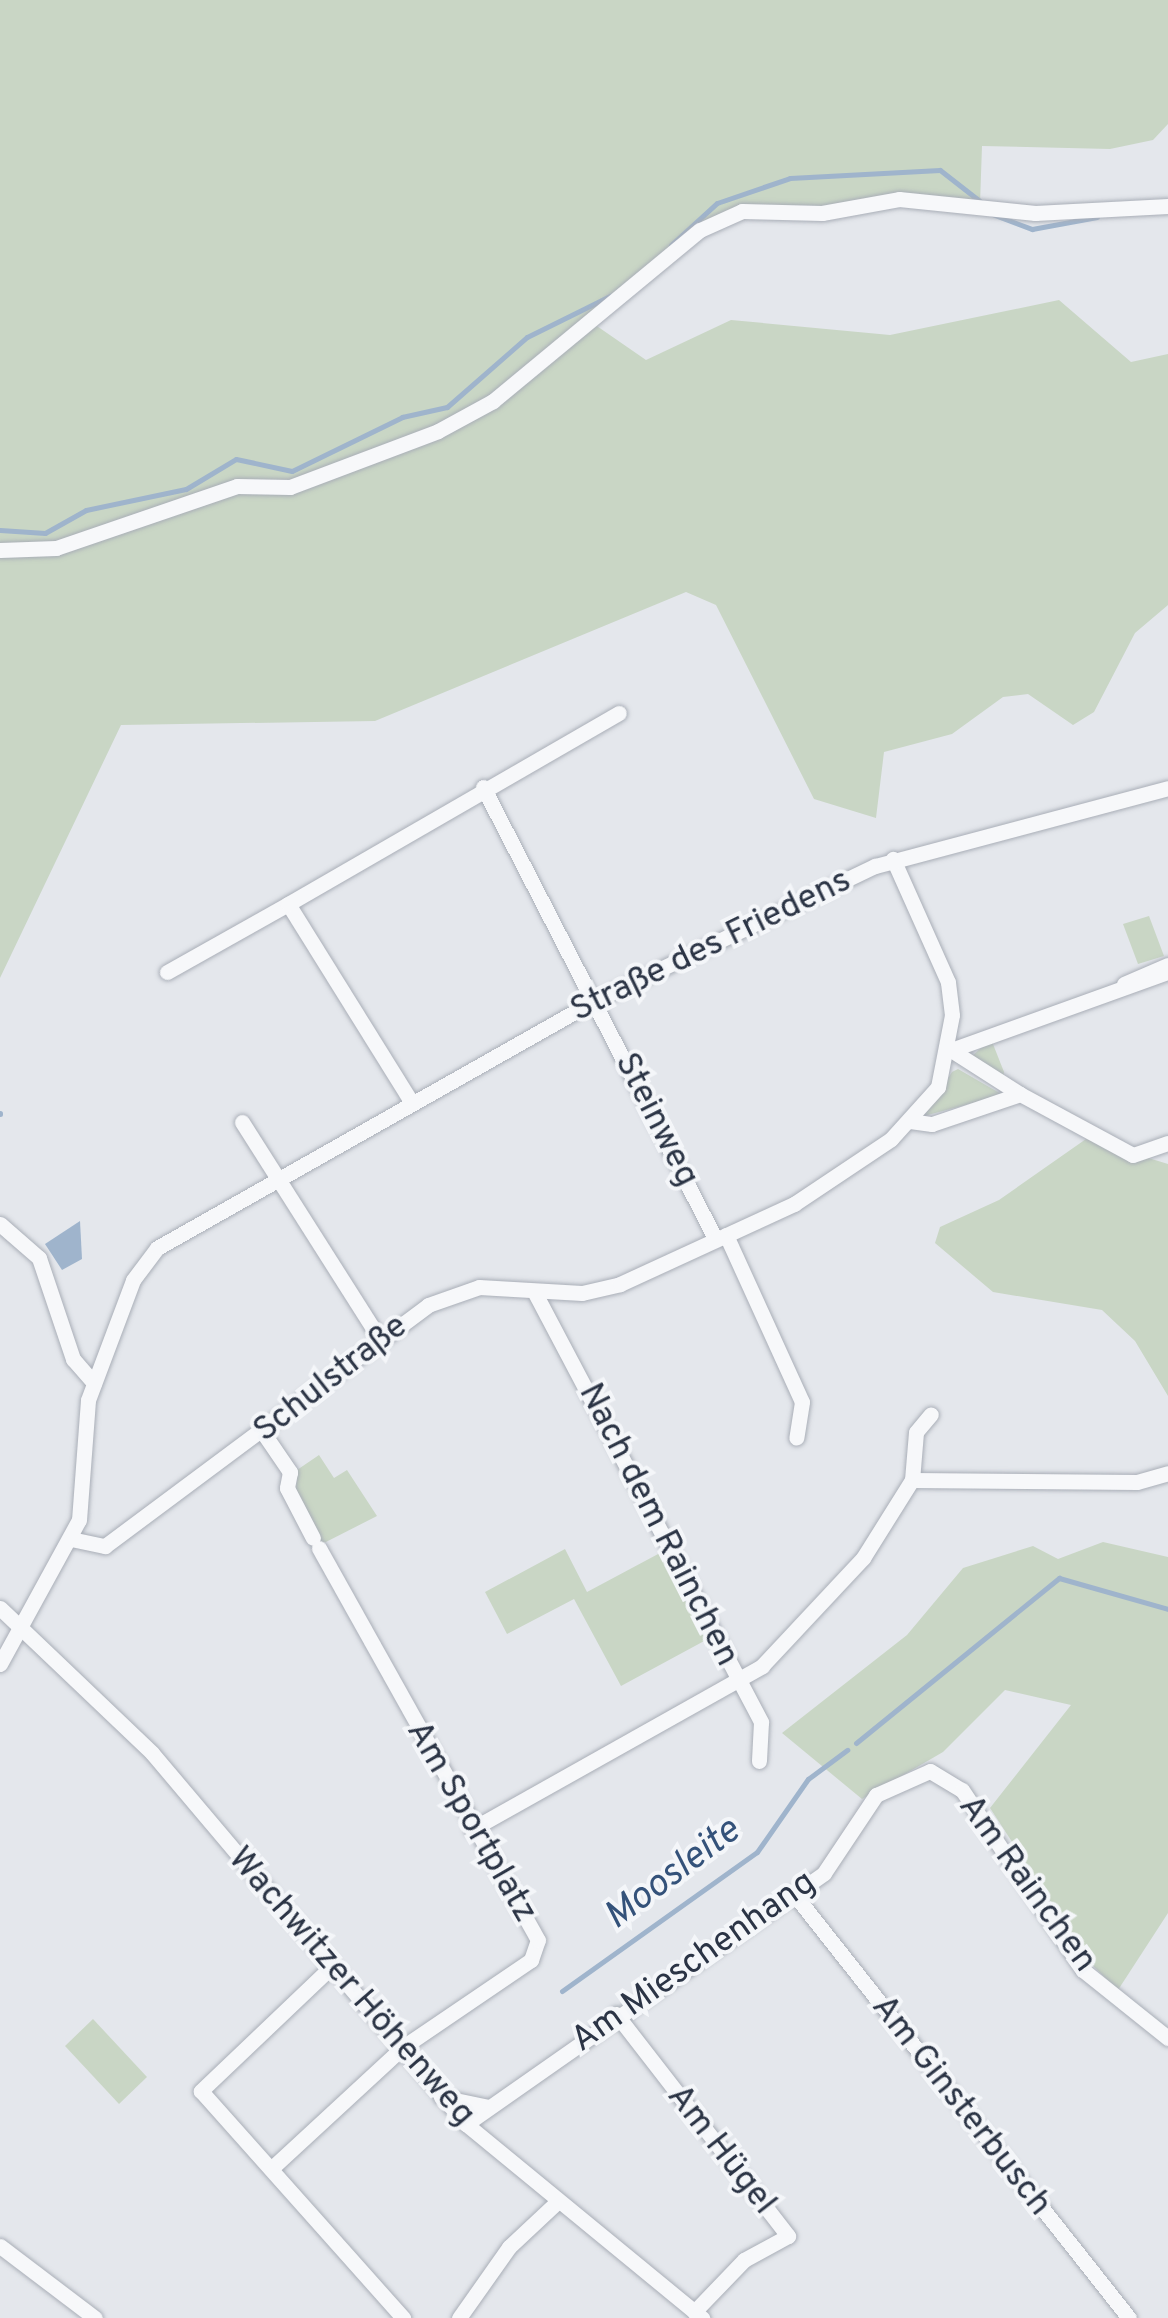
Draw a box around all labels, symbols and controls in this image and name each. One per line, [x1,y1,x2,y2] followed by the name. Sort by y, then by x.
[564,860,858,1032] street label: Straße des Friedens
[605,1046,707,1194] street label: Steinweg
[246,1306,416,1452] street label: Schulstraße
[568,1377,748,1673] street label: Nach dem Rainchen
[396,1714,546,1930] street label: Am Sportplatz
[949,1787,1105,1981] street label: Am Rainchen
[596,1809,750,1941] water label: Moosleite
[218,1839,484,2135] street label: Wachwitzer Höhenweg
[564,1862,824,2062] street label: Am Mieschenhang
[862,1987,1060,2225] street label: Am Ginsterbusch
[657,2077,785,2223] street label: Am Hügel

